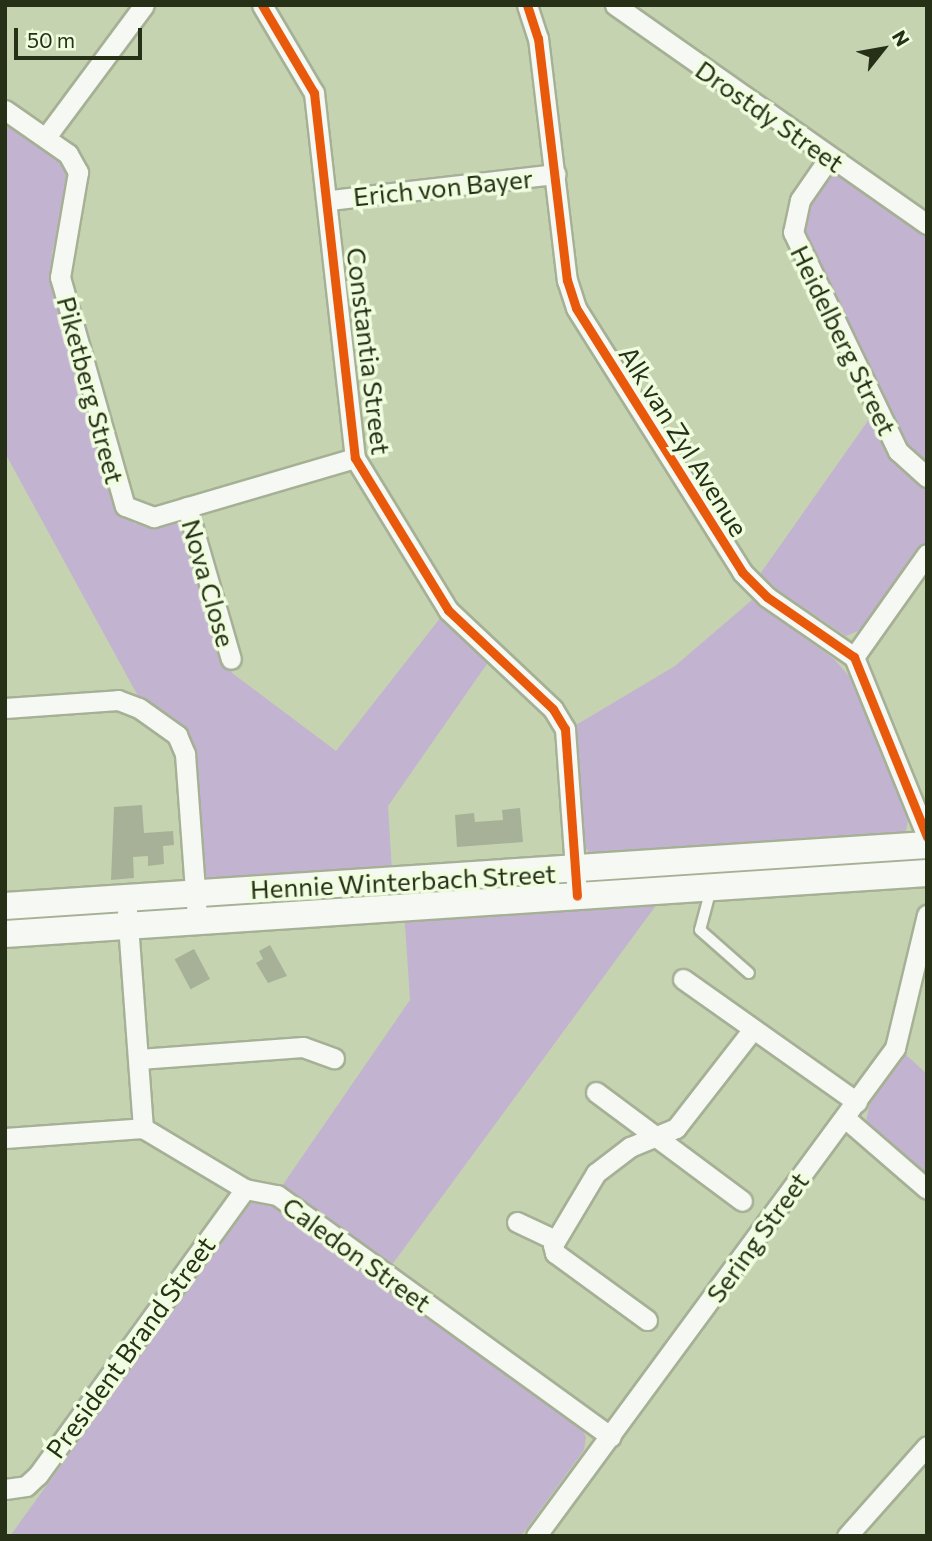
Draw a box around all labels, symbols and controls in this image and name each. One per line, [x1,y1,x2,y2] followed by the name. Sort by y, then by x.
[18,14,145,58] scale bar
[848,14,918,84] north arrow
[888,26,915,50] text: N
[27,27,75,52] text: 50 m
[690,53,850,179] street label: Drostdy Street
[352,162,534,212] street label: Erich von Bayer
[785,240,903,440] street label: Heidelberg Street
[341,246,397,456] street label: Constantia Street
[51,293,131,487] street label: Piketberg Street
[613,340,755,542] street label: Alk van Zyl Avenue
[176,515,242,651] street label: Nova Close
[249,857,557,905] street label: Hennie Winterbach Street
[699,1166,815,1308] street label: Sering Street
[277,1190,437,1318] street label: Caledon Street
[39,1230,221,1464] street label: President Brand Street

